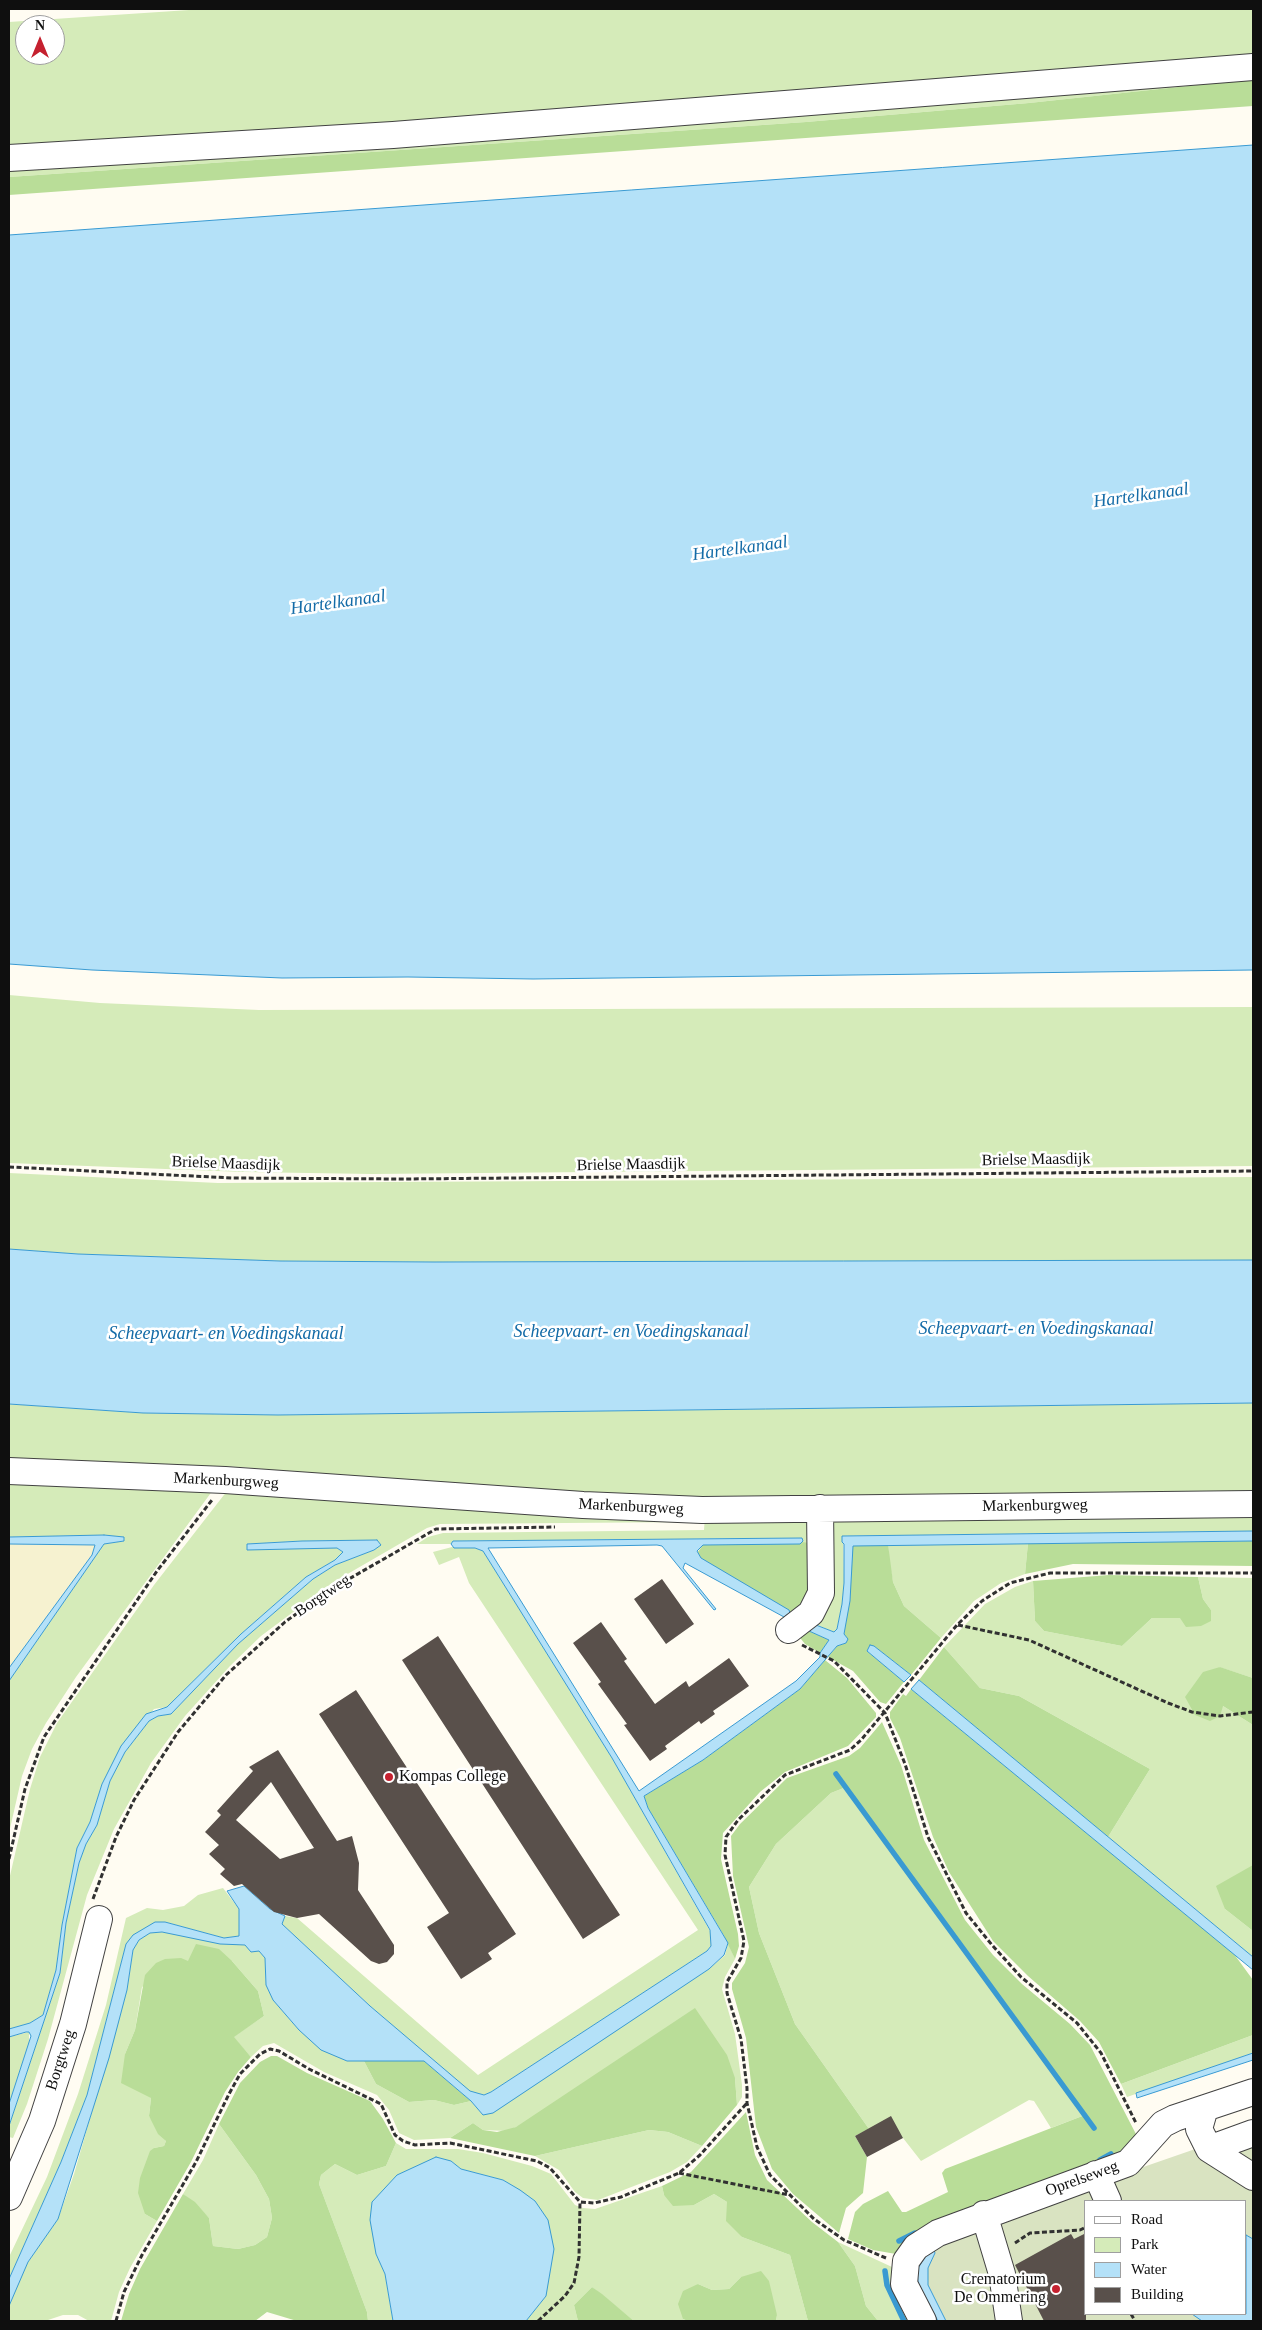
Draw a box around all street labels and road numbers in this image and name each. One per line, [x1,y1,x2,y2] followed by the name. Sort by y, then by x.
[981,1149,1091,1171] street label: Brielse Maasdijk
[171,1153,281,1175] street label: Brielse Maasdijk
[576,1154,686,1176] street label: Brielse Maasdijk
[173,1469,279,1493] street label: Markenburgweg
[578,1495,684,1519] street label: Markenburgweg
[982,1495,1088,1517] street label: Markenburgweg
[292,1570,354,1622] street label: Borgtweg
[42,2027,80,2093] street label: Borgtweg
[1043,2157,1121,2201] street label: Oprelseweg

